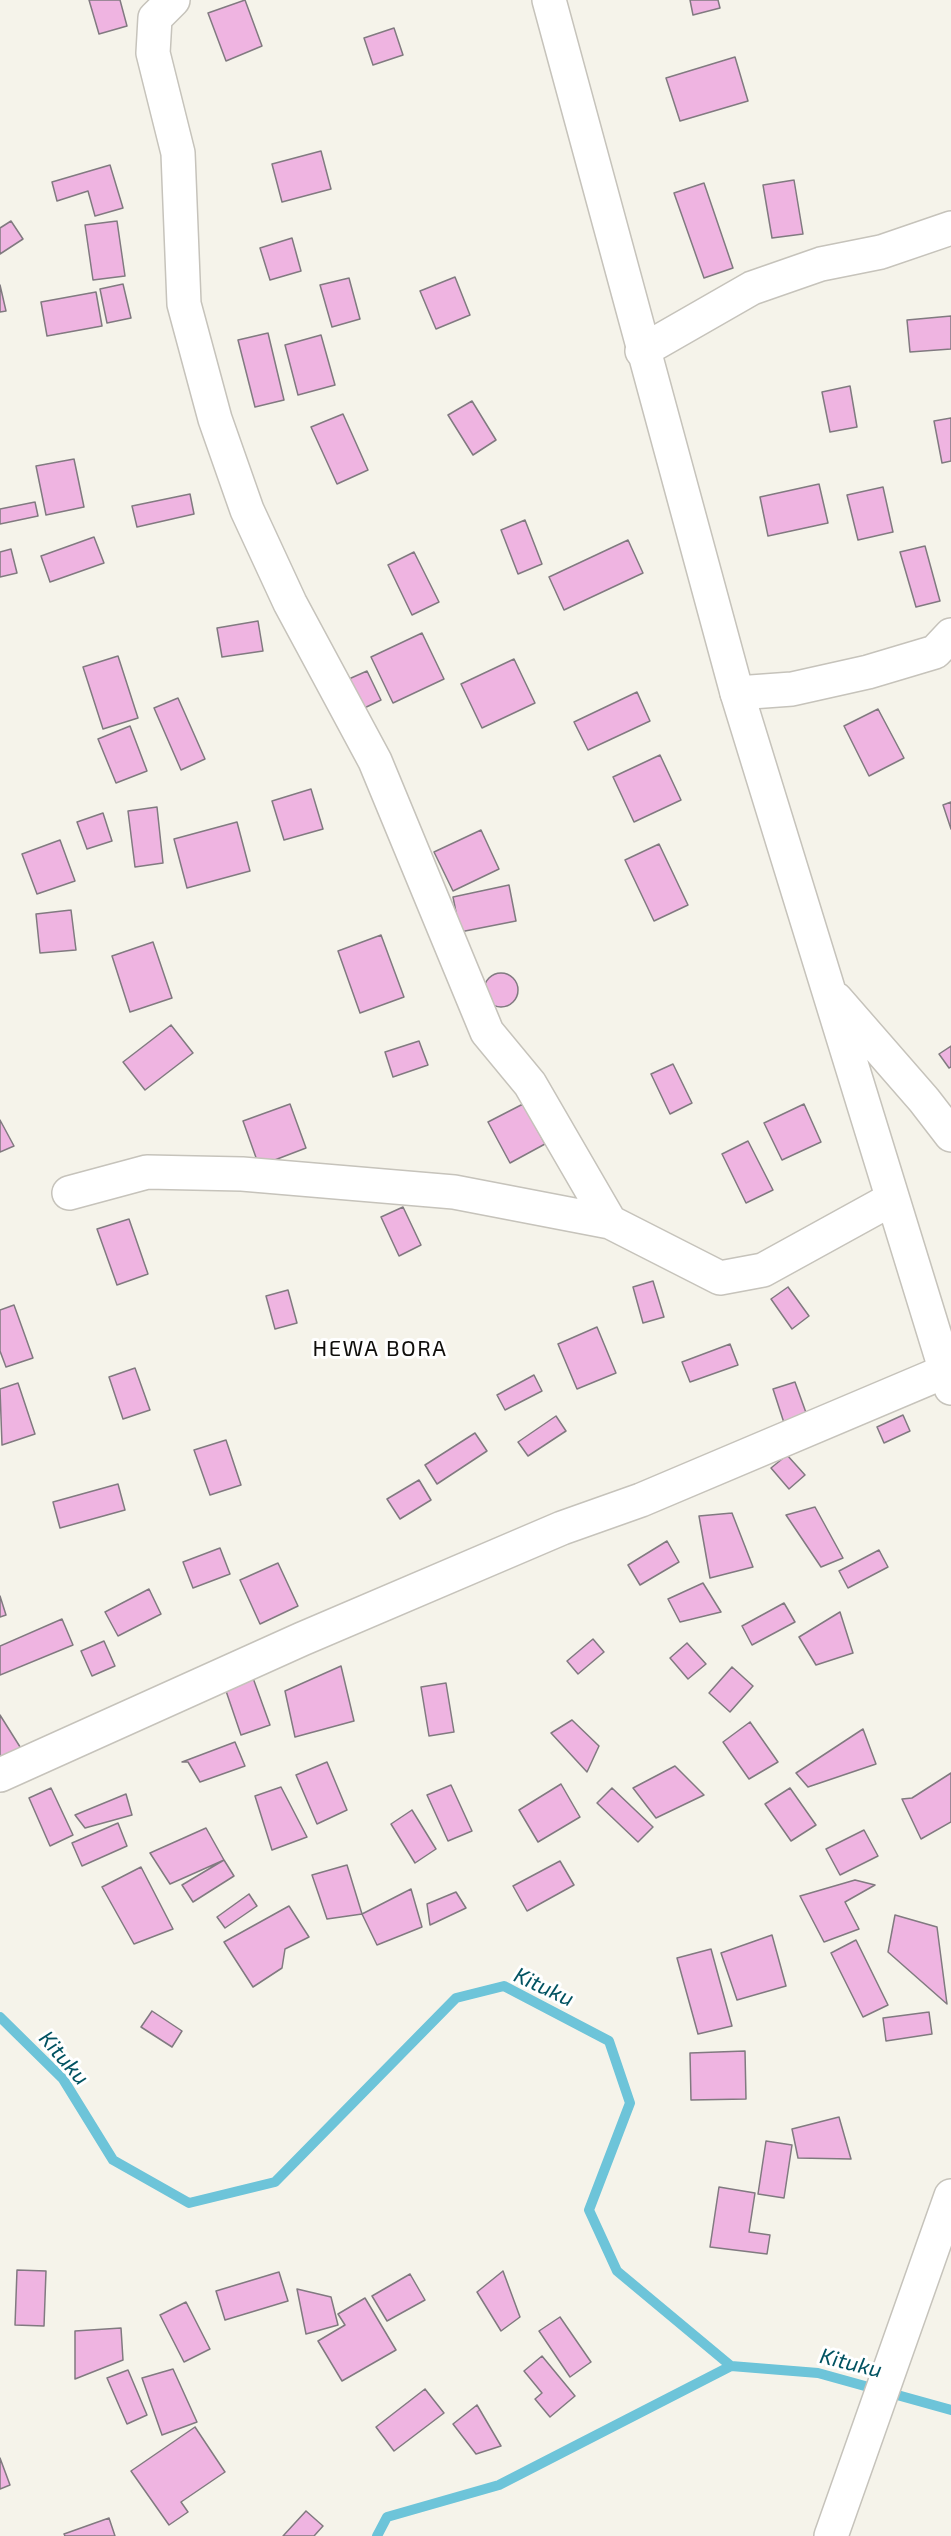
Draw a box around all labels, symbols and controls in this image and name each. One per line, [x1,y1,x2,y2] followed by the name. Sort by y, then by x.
[312,1336,448,1362] district label: HEWA BORA
[510,1962,578,2012] water label: Kituku
[33,2026,95,2090] water label: Kituku
[817,2343,885,2383] water label: Kituku

